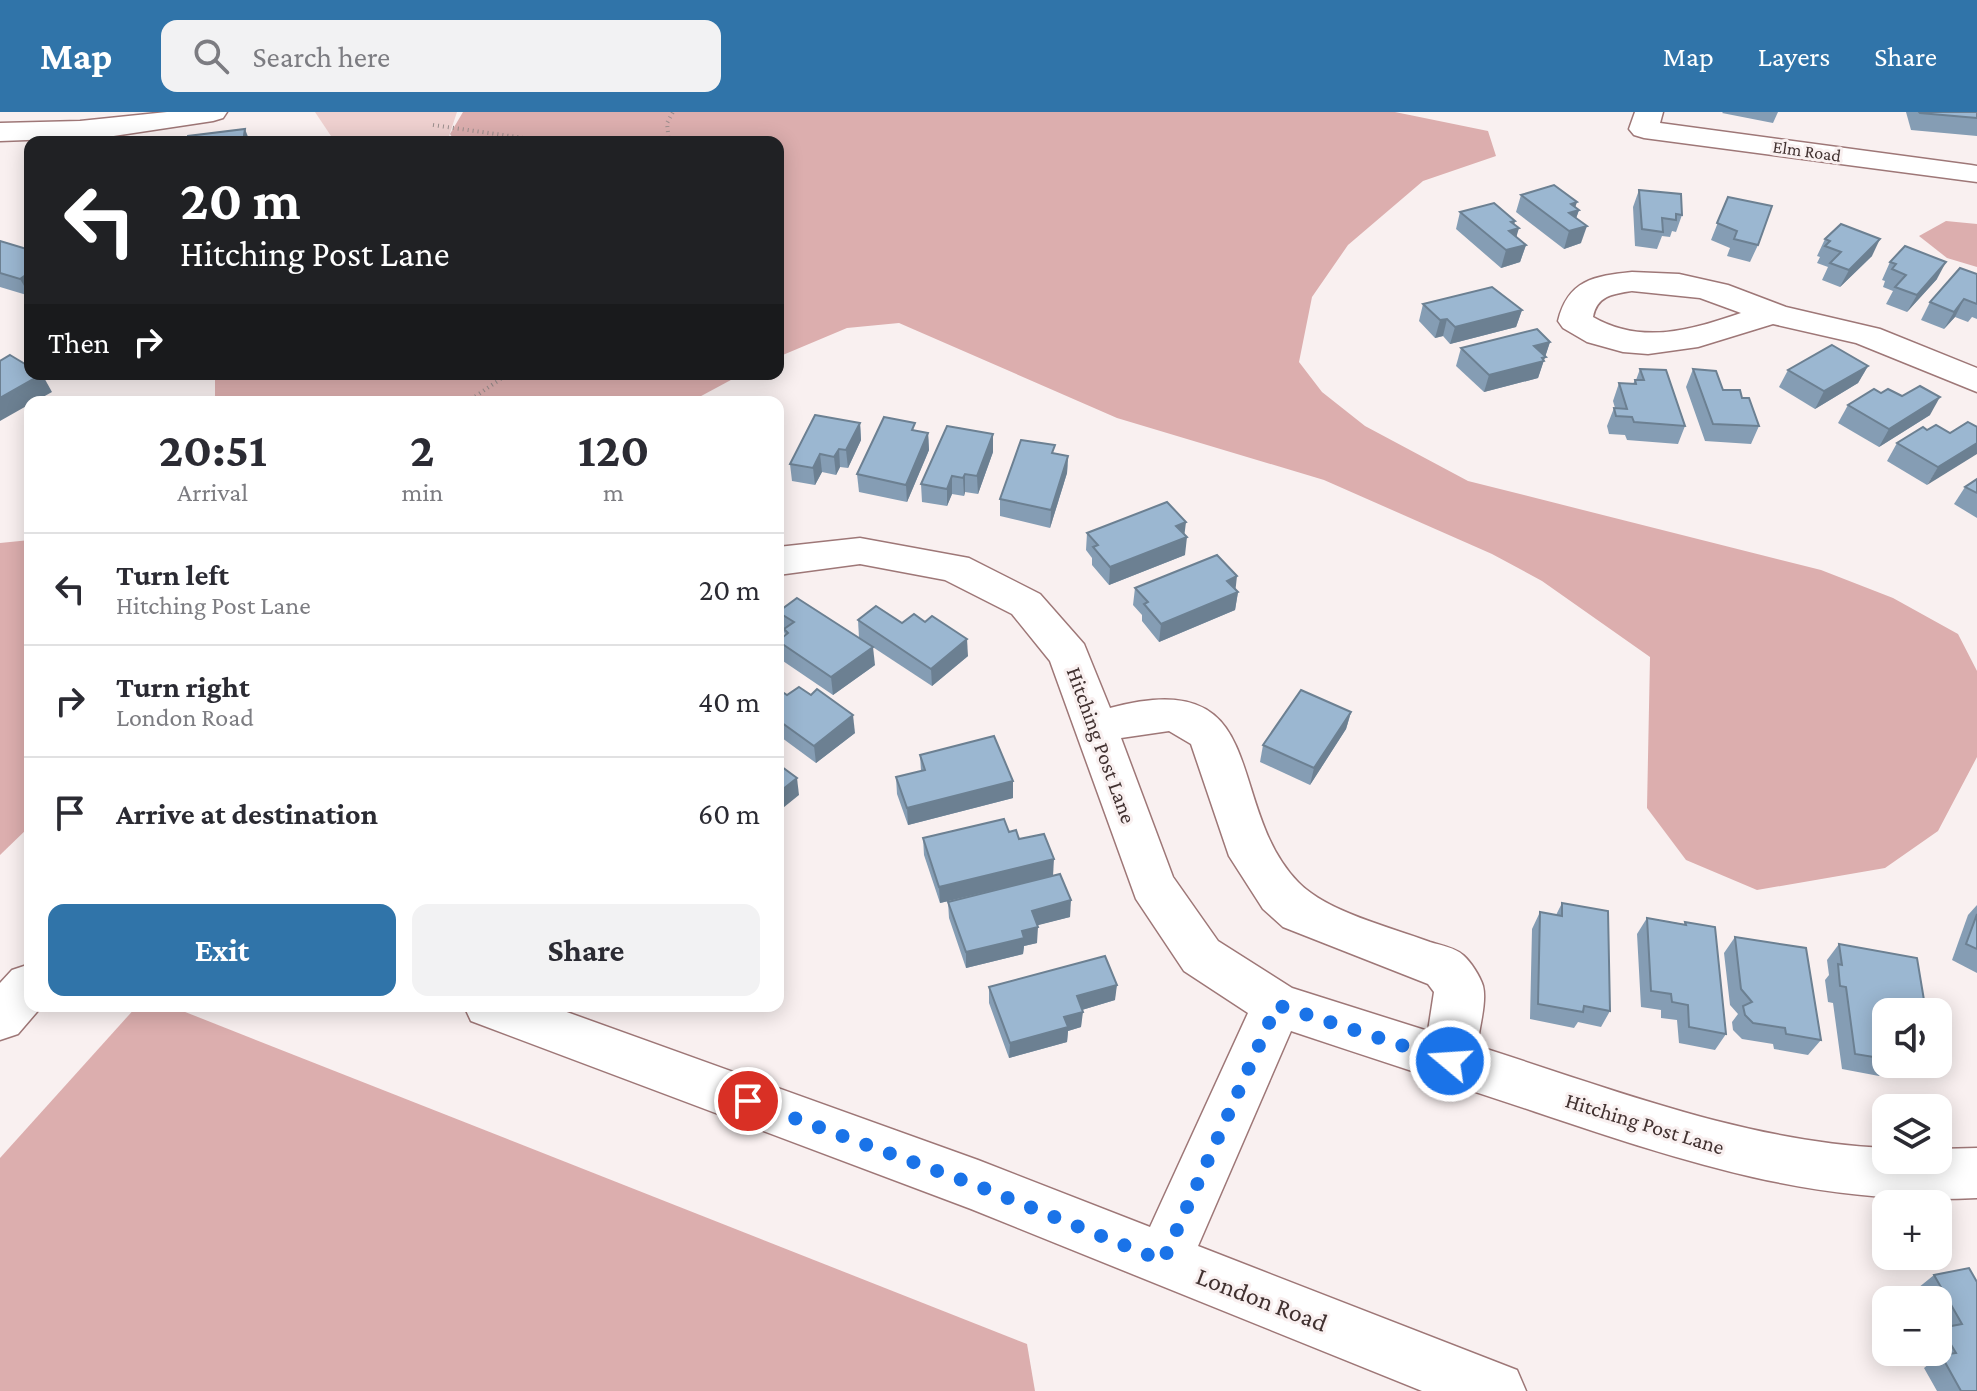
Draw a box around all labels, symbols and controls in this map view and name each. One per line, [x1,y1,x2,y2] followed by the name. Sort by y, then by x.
[161,20,721,92] search box
[189,34,233,78] icon: search
[40,35,113,77] text: Map
[253,40,390,73] text: Search here
[1663,41,1714,72] text: Map
[1758,41,1830,72] text: Layers
[1874,41,1937,72] text: Share
[1772,136,1843,166] street label: Elm Road
[48,168,152,272] icon: left
[180,169,301,231] text: 20 m
[180,234,450,274] text: Hitching Post Lane
[126,320,170,364] icon: right
[48,326,110,359] text: Then
[159,423,267,476] text: 20:51
[410,423,435,476] text: 2
[578,423,649,476] text: 120
[177,478,248,507] text: Arrival
[401,478,443,507] text: min
[603,478,624,507] text: m
[116,558,229,591] text: Turn left
[48,567,92,611] icon: left
[699,573,760,606] text: 20 m
[116,591,311,620] text: Hitching Post Lane
[1062,663,1141,827] street label: Hitching Post Lane
[116,670,250,703] text: Turn right
[48,679,92,723] icon: right
[698,685,760,718] text: 40 m
[116,703,254,732] text: London Road
[48,791,92,835] icon: arrive
[116,797,378,830] text: Arrive at destination
[698,797,760,830] text: 60 m
[48,904,396,996] button: Exit
[412,904,760,996] button: Share
[1872,998,1952,1366] map controls
[1872,998,1952,1078] button: sound
[1408,1019,1492,1103] position arrow
[714,1067,782,1135] pin
[726,1079,770,1123] icon: arrive
[1562,1087,1727,1160] street label: Hitching Post Lane
[1872,1094,1952,1174] button: layers
[1872,1190,1952,1270] button: +
[1192,1261,1332,1338] street label: London Road
[1872,1286,1952,1366] button: −

